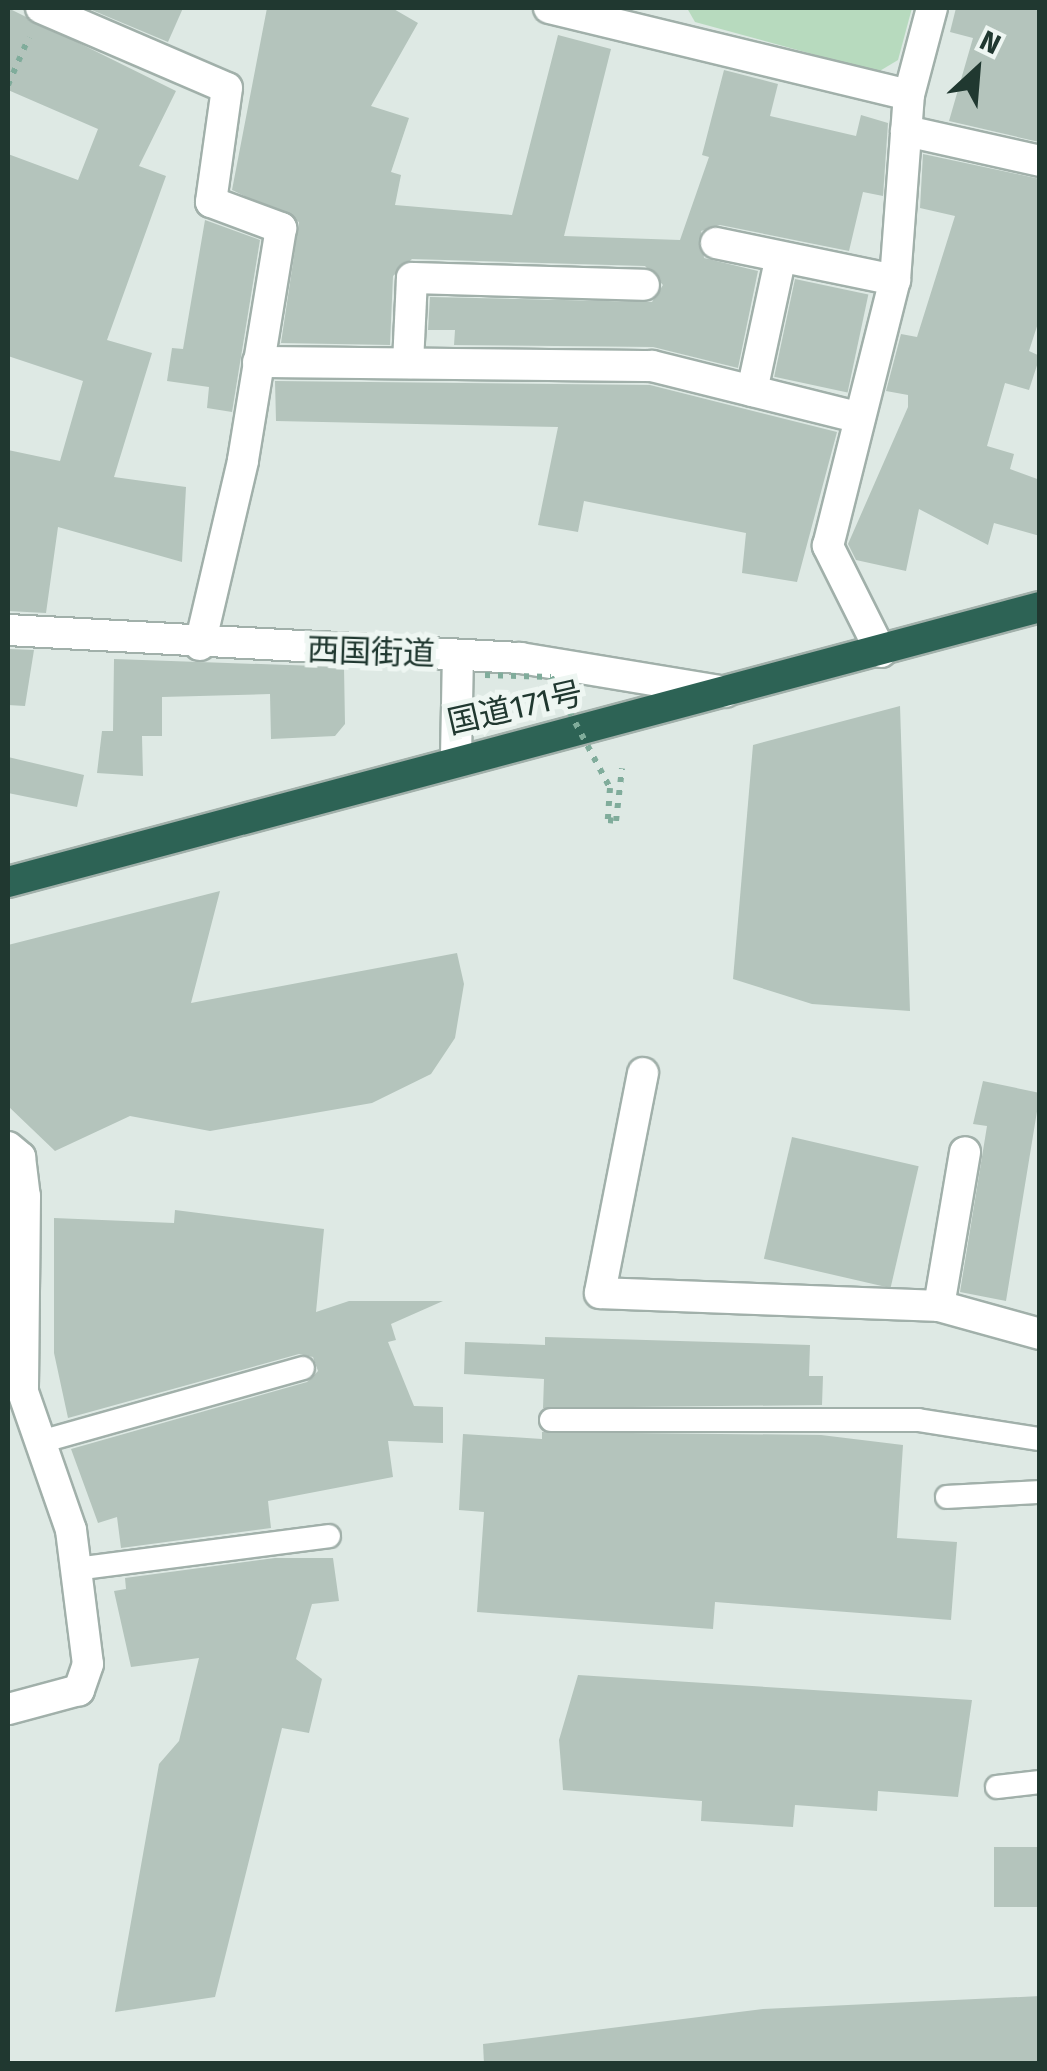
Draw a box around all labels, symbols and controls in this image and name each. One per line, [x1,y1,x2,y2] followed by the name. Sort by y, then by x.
[927,20,1027,120] north arrow
[975,24,1006,61] text: N
[306,631,436,673] street label: 西国街道
[444,674,586,742] street label: 国道171号

